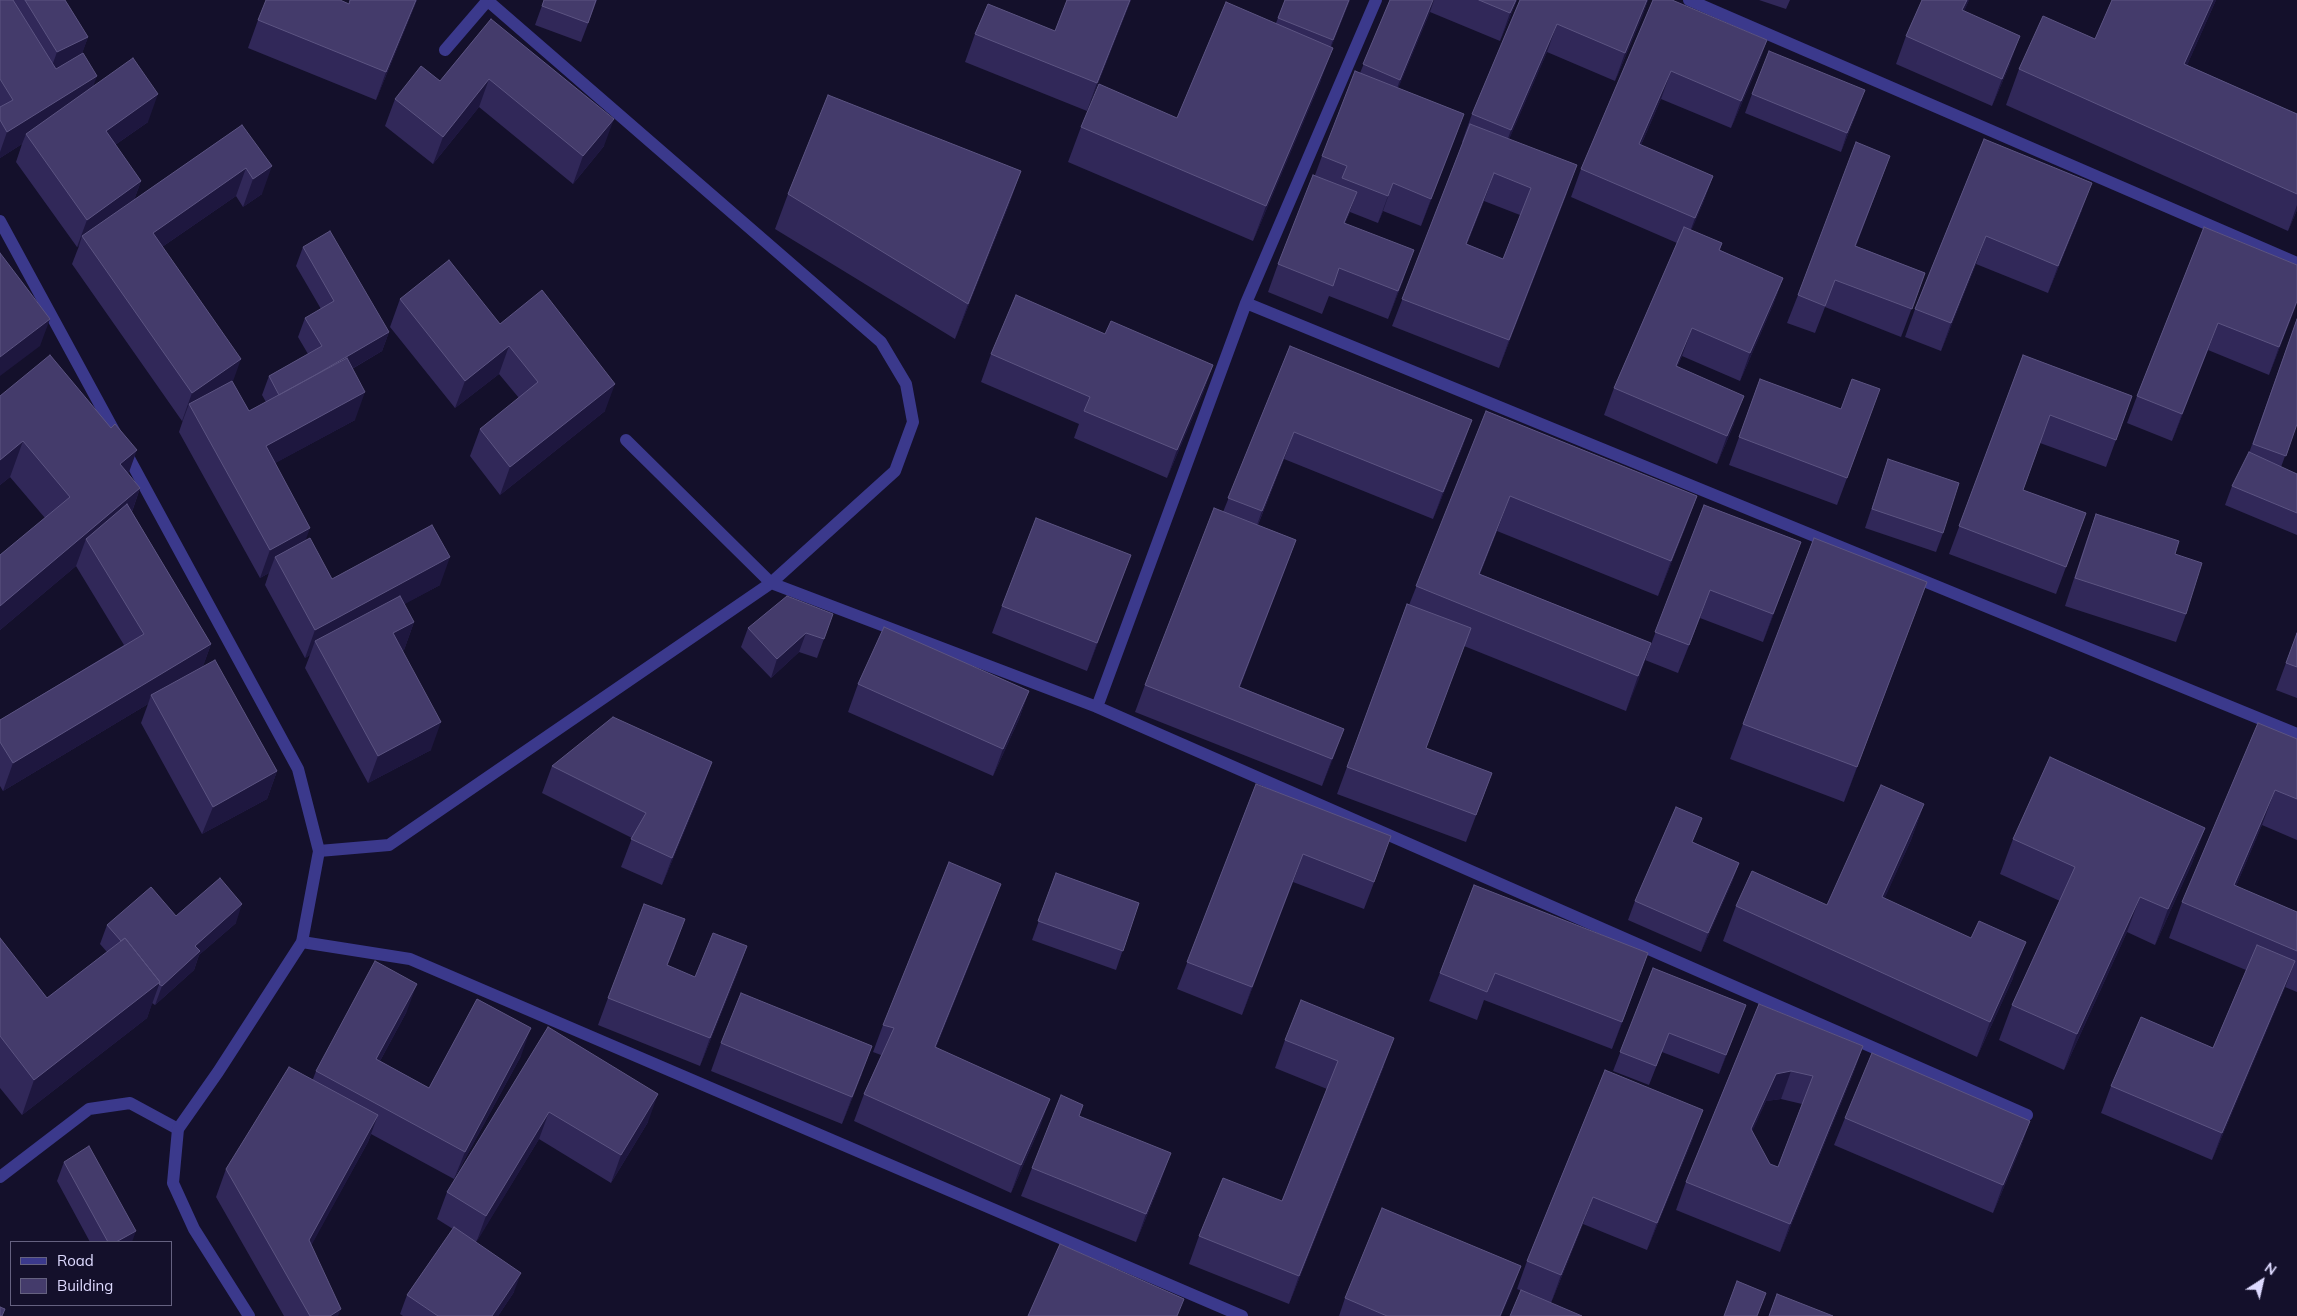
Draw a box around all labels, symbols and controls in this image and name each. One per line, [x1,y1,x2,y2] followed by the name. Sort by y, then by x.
[10,1241,172,1306] legend
[57,1251,94,1270] text: Road
[2237,1256,2287,1306] north arrow
[2261,1258,2280,1279] text: N
[57,1276,113,1295] text: Building

